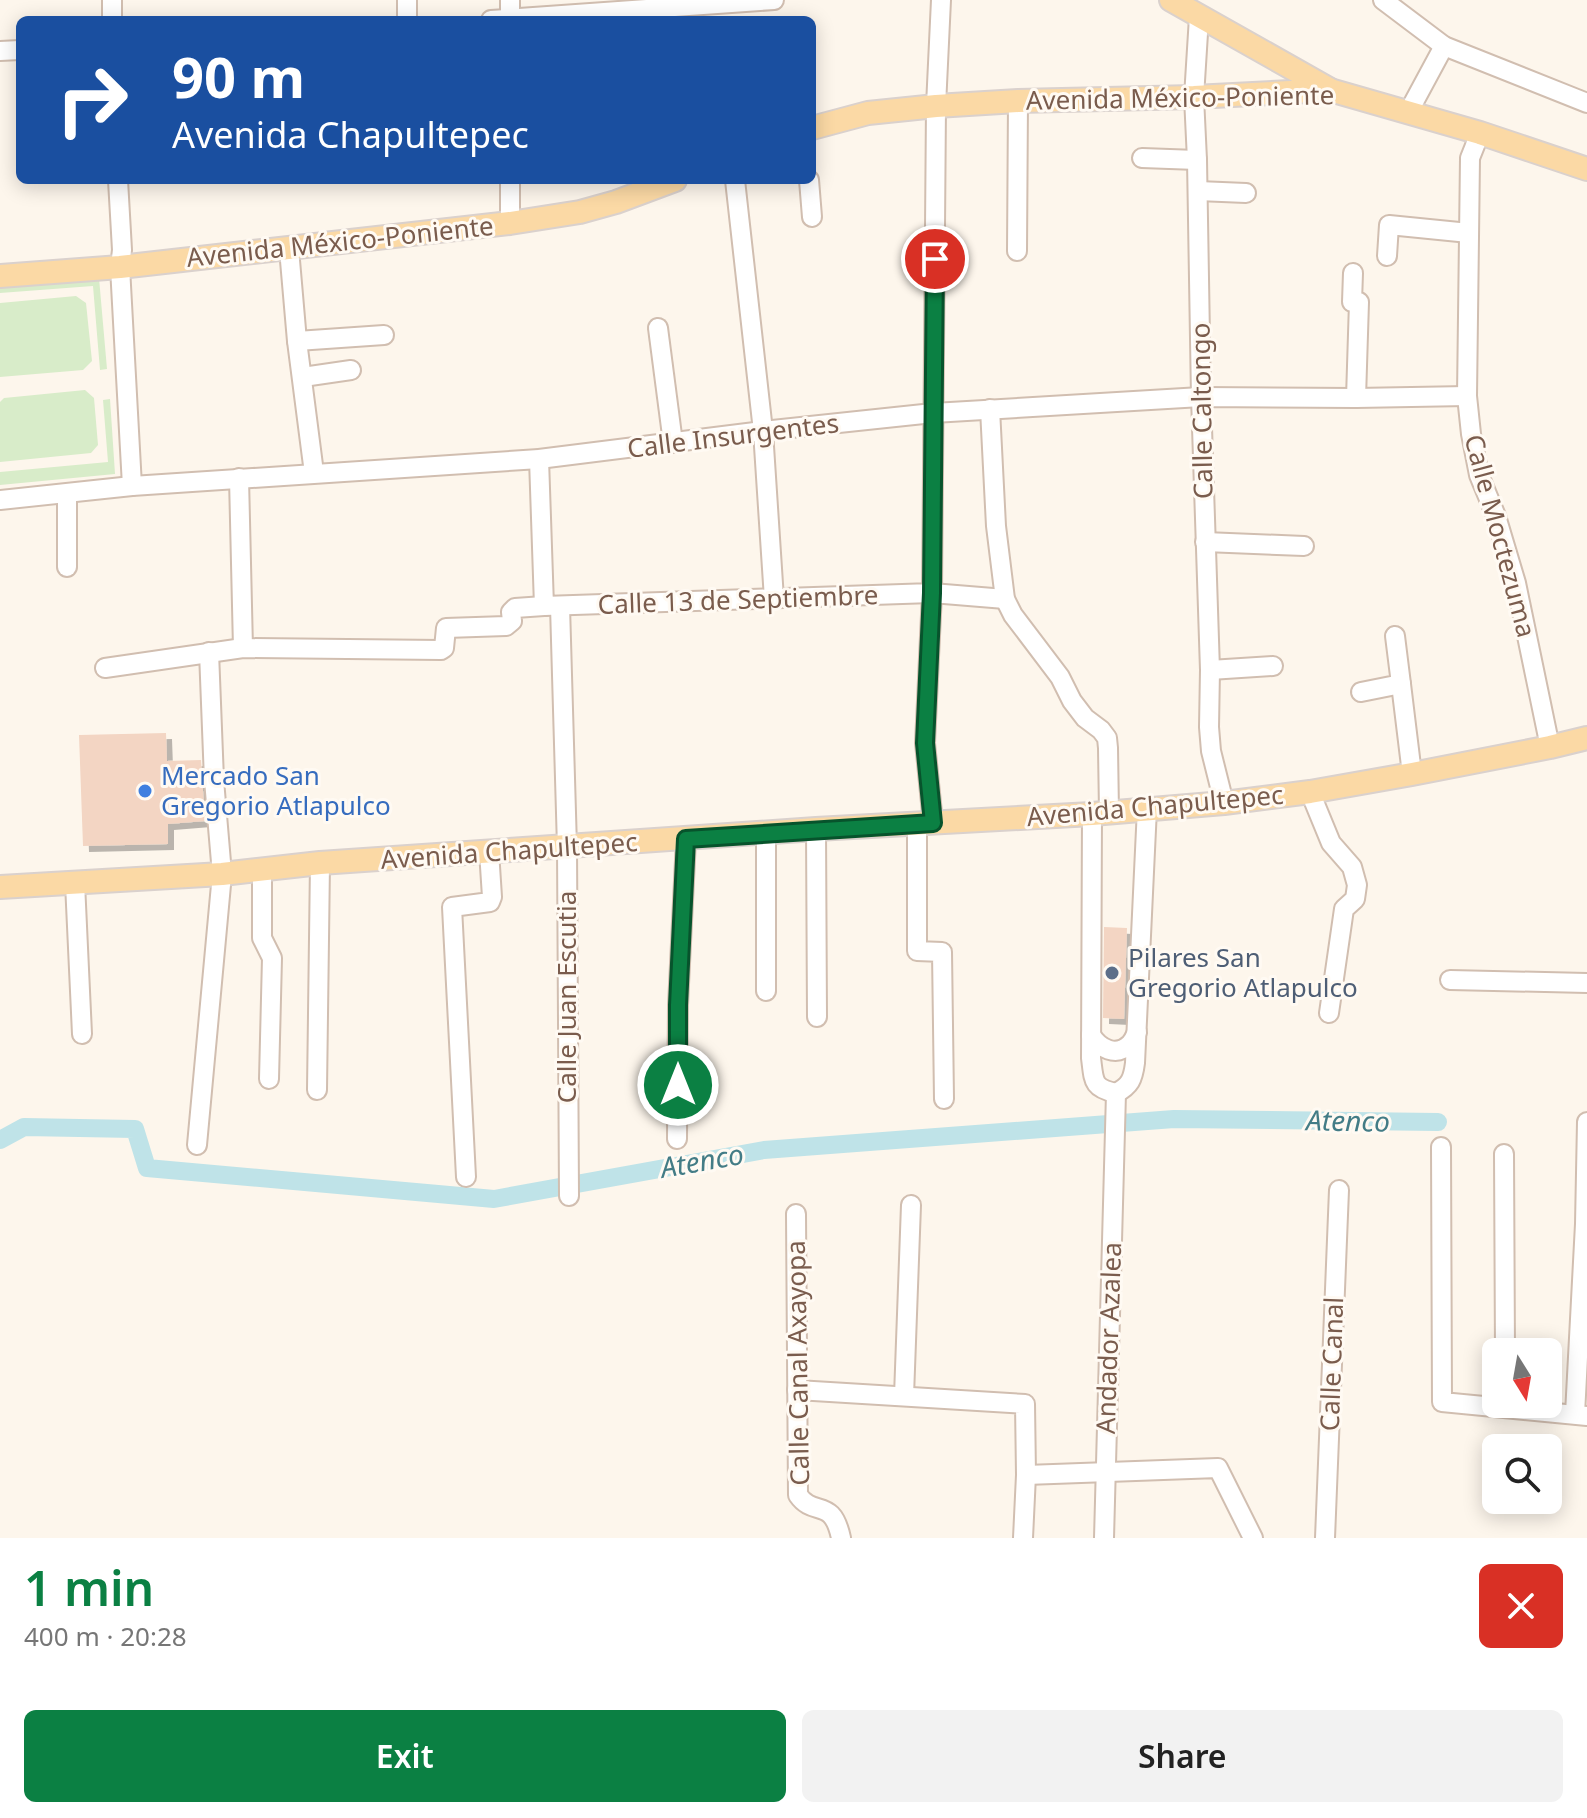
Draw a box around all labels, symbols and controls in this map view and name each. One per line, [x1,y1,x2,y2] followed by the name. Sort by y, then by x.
[172,38,305,114] text: 90 m
[40,48,144,152] icon: right
[1025,76,1334,118] street label: Avenida México-Poniente
[172,110,529,159] text: Avenida Chapultepec
[185,207,495,275] street label: Avenida México-Poniente
[901,225,969,293] pin
[913,237,957,281] icon: arrive
[1181,322,1221,500] street label: Calle Caltongo
[625,404,841,466] street label: Calle Insurgentes
[1457,430,1545,641] street label: Calle Moctezuma
[597,576,879,622] street label: Calle 13 de Septiembre
[161,757,391,823] place label: Mercado San Gregorio Atlapulco
[1025,776,1285,834] street label: Avenida Chapultepec
[136,782,154,800] marker: Mercado San Gregorio Atlapulco
[379,823,639,877] street label: Avenida Chapultepec
[548,891,584,1103] street label: Calle Juan Escutia
[1128,939,1358,1005] place label: Pilares San Gregorio Atlapulco
[1103,964,1121,982] marker: Pilares San Gregorio Atlapulco
[636,1043,720,1127] position arrow
[1304,1100,1390,1140] water label: Atenco
[655,1134,746,1186] water label: Atenco
[777,1240,817,1486] street label: Calle Canal Axayopa
[1087,1241,1129,1434] street label: Andador Azalea
[1311,1296,1351,1432] street label: Calle Canal
[1482,1338,1562,1418] north arrow
[1482,1338,1562,1514] map controls
[1482,1434,1562,1514] button: search
[24,1555,154,1620] text: 1 min
[1479,1564,1563,1648] button: close
[24,1618,187,1654] text: 400 m · 20:28
[24,1710,786,1802] button: Exit
[802,1710,1563,1802] button: Share

